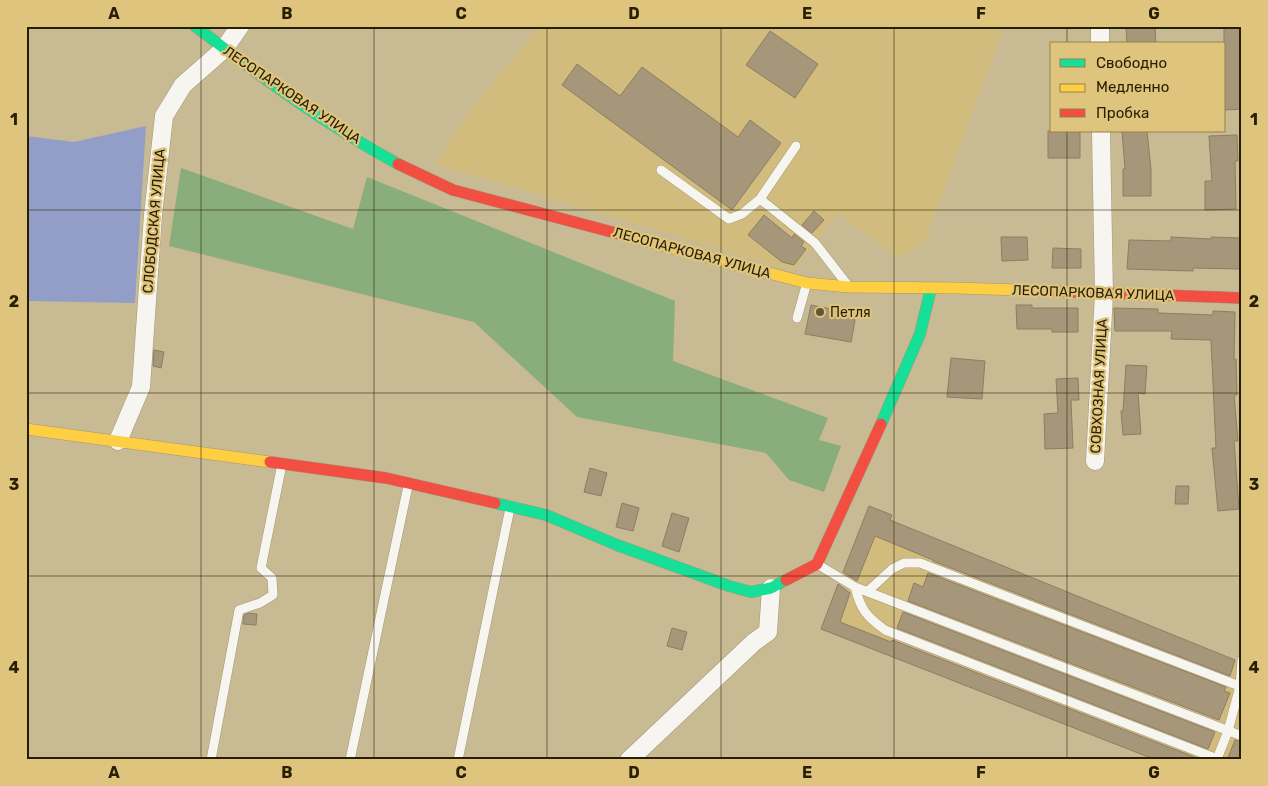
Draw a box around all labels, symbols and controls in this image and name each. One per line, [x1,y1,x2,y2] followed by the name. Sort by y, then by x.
[108,4,120,23] text: A
[281,4,293,23] text: B
[455,4,467,23] text: C
[628,4,640,23] text: D
[802,4,812,23] text: E
[976,4,986,23] text: F
[1148,4,1160,23] text: G
[1050,42,1226,132] legend
[220,43,365,148] street label: ЛЕСОПАРКОВАЯ УЛИЦА
[1096,54,1167,72] text: Свободно
[1096,78,1169,96] text: Медленно
[1096,104,1149,122] text: Пробка
[10,110,18,129] text: 1
[1250,110,1258,129] text: 1
[139,147,169,294] street label: СЛОБОДСКАЯ УЛИЦА
[611,224,773,282] street label: ЛЕСОПАРКОВАЯ УЛИЦА
[1012,282,1175,304] street label: ЛЕСОПАРКОВАЯ УЛИЦА
[9,292,19,311] text: 2
[1249,292,1259,311] text: 2
[830,304,871,321] place label: Петля
[814,306,826,318] marker: Петля
[1087,318,1111,454] street label: СОВХОЗНАЯ УЛИЦА
[9,475,19,494] text: 3
[1249,475,1259,494] text: 3
[9,658,20,677] text: 4
[1249,658,1260,677] text: 4
[108,763,120,782] text: A
[281,763,293,782] text: B
[455,763,467,782] text: C
[628,763,640,782] text: D
[802,763,812,782] text: E
[976,763,986,782] text: F
[1148,763,1160,782] text: G

